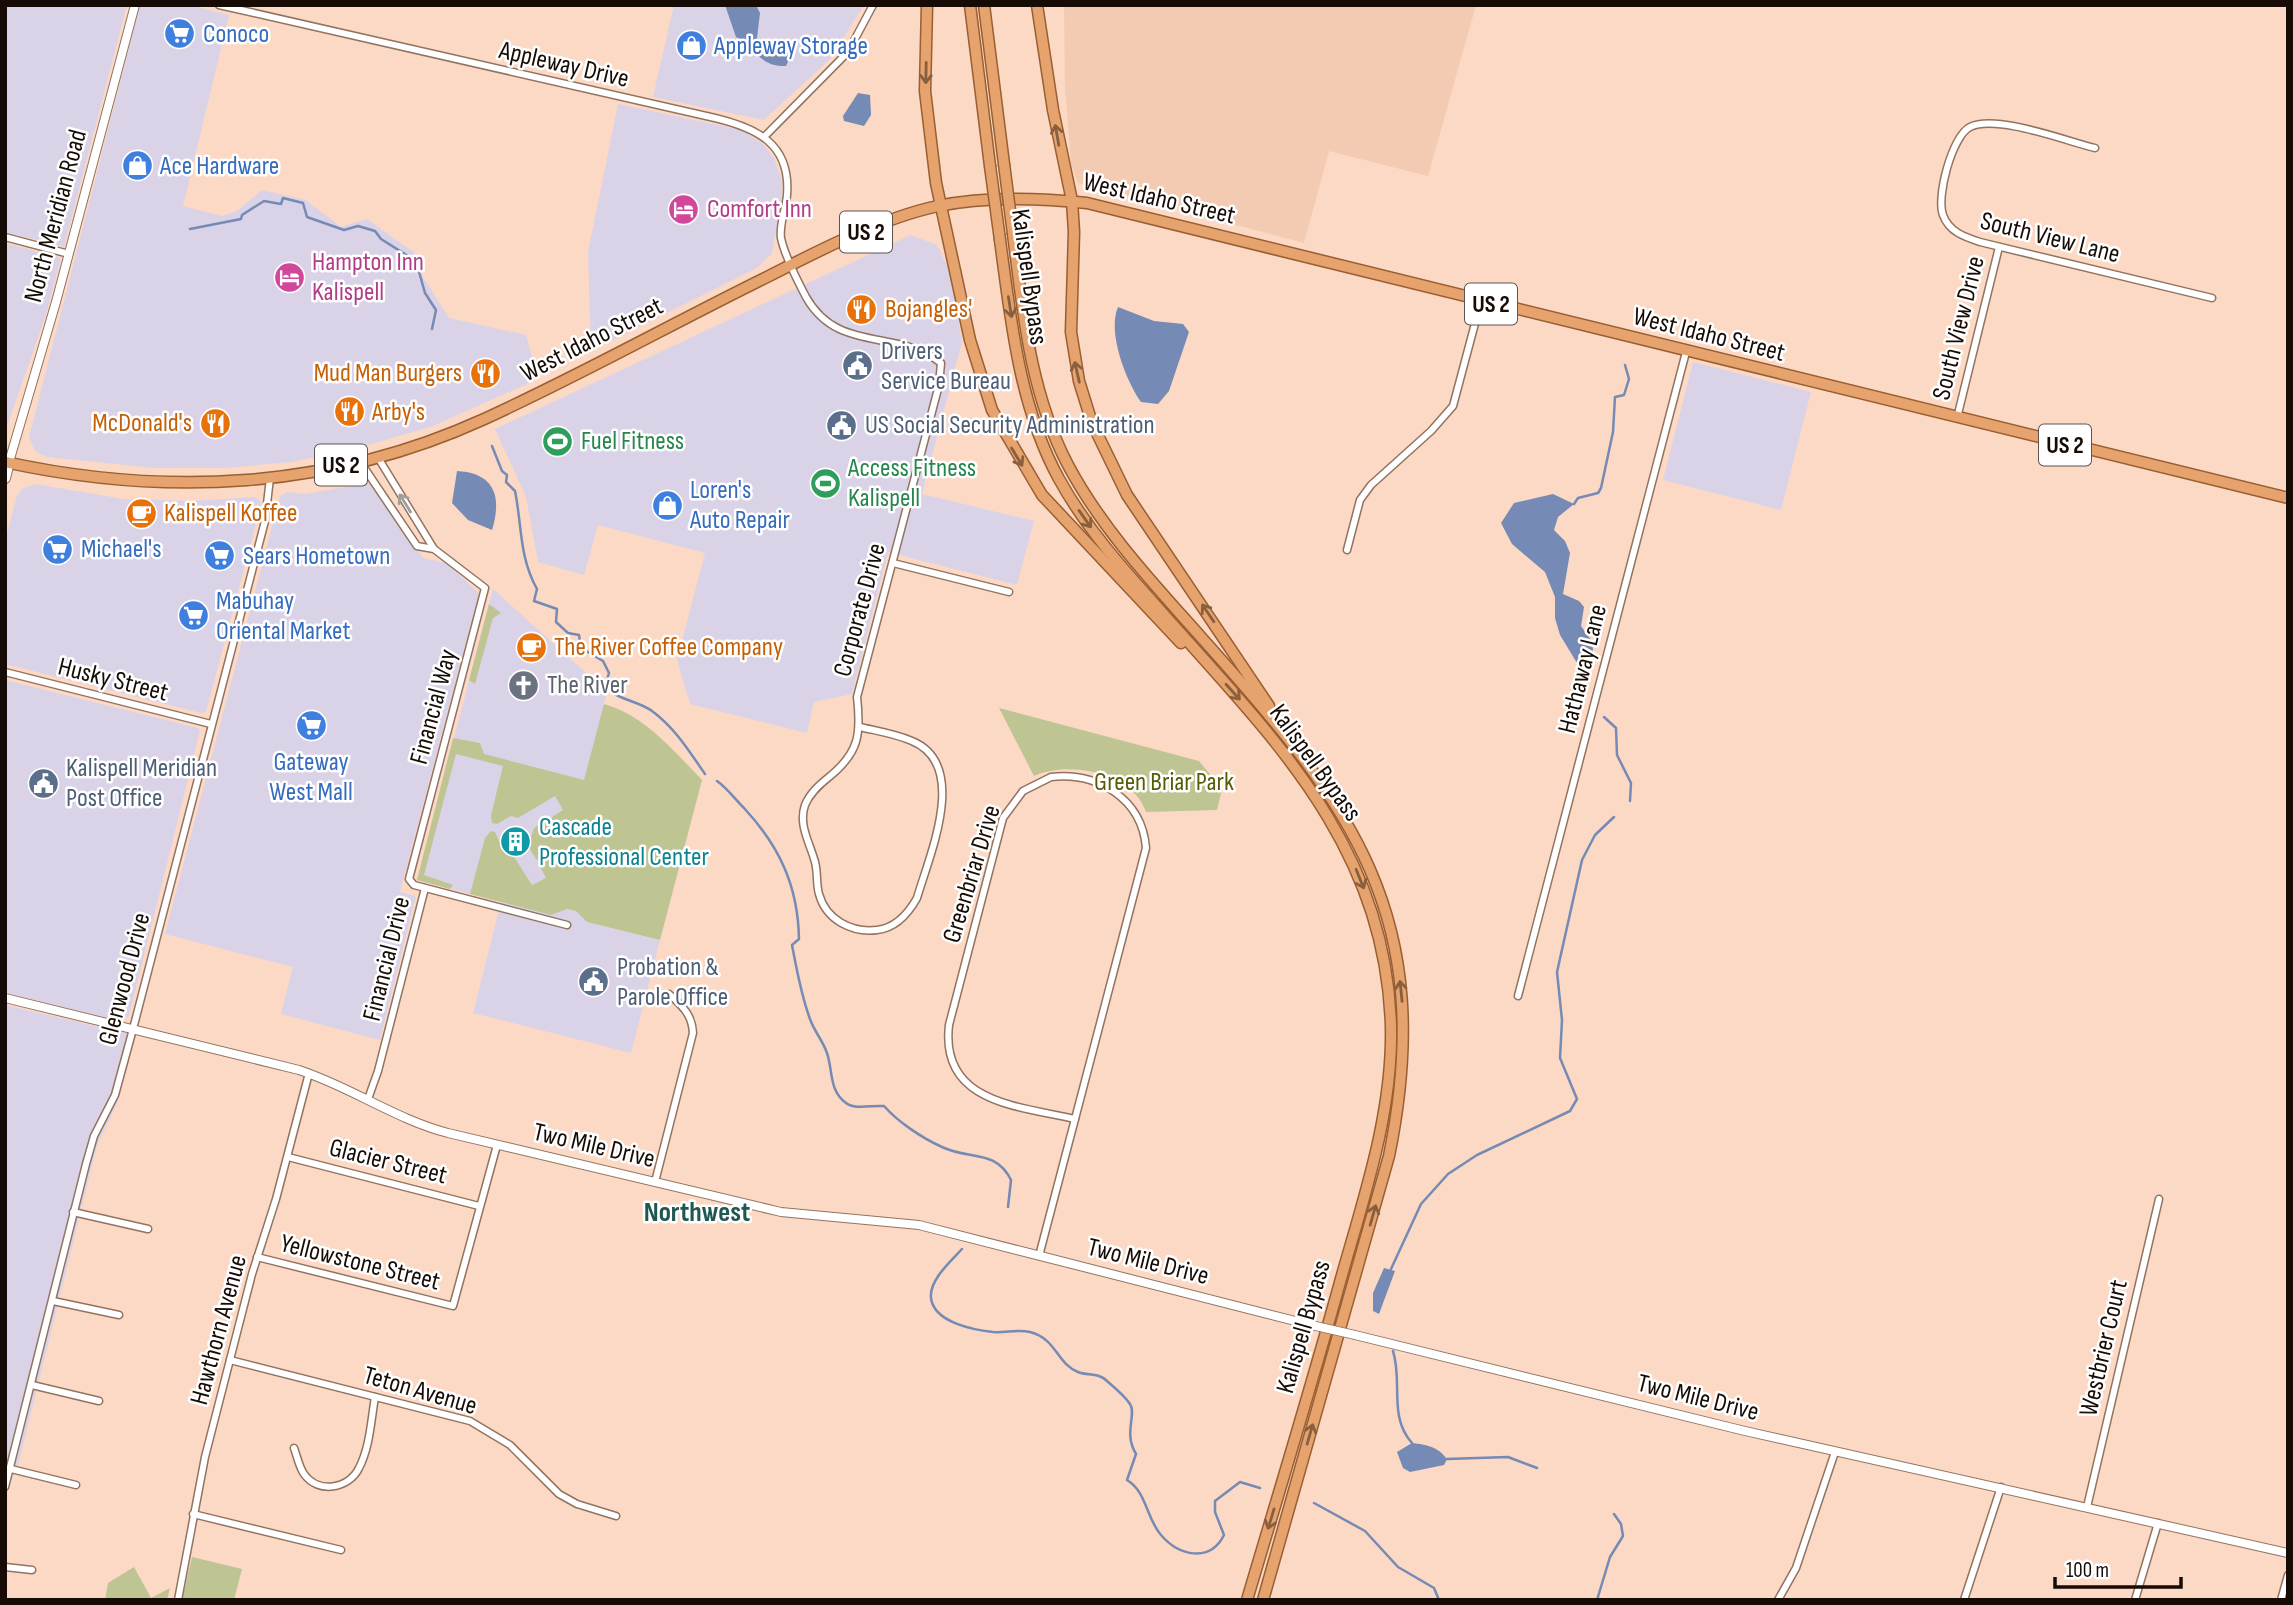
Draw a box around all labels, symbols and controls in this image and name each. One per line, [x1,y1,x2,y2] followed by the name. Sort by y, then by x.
[163,17,197,51] supermarket icon: Conoco
[203,19,269,50] place label: Conoco
[674,29,708,63] shop icon: Appleway Storage
[713,31,868,62] place label: Appleway Storage
[495,35,632,95] street label: Appleway Drive
[919,62,932,85] one-way arrow
[1050,124,1063,147] one-way arrow
[18,126,94,306] street label: North Meridian Road
[120,149,154,183] shop icon: Ace Hardware
[159,151,279,182] place label: Ace Hardware
[1080,166,1238,232] street label: West Idaho Street
[667,192,701,226] hotel icon: Comfort Inn
[707,194,812,225] place label: Comfort Inn
[1977,206,2123,270] street label: South View Lane
[1004,207,1054,347] street label: Kalispell Bypass
[840,212,892,253] road number: US 2
[312,247,424,308] place label: Hampton Inn Kalispell
[1926,253,1992,403] street label: South View Drive
[272,260,306,294] hotel icon: Hampton Inn Kalispell
[1465,284,1517,324] road number: US 2
[516,291,668,389] street label: West Idaho Street
[845,292,879,326] restaurant icon: Bojangles'
[885,294,972,325] place label: Bojangles'
[1003,296,1016,318] one-way arrow
[1630,301,1788,369] street label: West Idaho Street
[881,336,1011,397] place label: Drivers Service Bureau
[841,349,875,383] public building icon: Drivers Service Bureau
[468,356,502,390] restaurant icon: Mud Man Burgers
[314,358,462,389] place label: Mud Man Burgers
[1070,361,1084,384] one-way arrow
[332,395,366,429] restaurant icon: Arby's
[371,397,425,428] place label: Arby's
[198,406,232,440] restaurant icon: McDonald's
[92,408,192,439] place label: McDonald's
[825,408,859,442] public building icon: US Social Security Administration
[865,410,1155,441] place label: US Social Security Administration
[541,424,575,458] sports icon: Fuel Fitness
[2039,424,2091,466] road number: US 2
[581,426,684,457] place label: Fuel Fitness
[315,444,367,486] road number: US 2
[1010,446,1024,466] one-way arrow
[847,453,976,514] place label: Access Fitness Kalispell
[808,466,842,500] sports icon: Access Fitness Kalispell
[689,475,790,536] place label: Loren's Auto Repair
[650,488,684,522] shop icon: Loren's Auto Repair
[398,493,412,513] one-way arrow
[124,496,158,530] cafe icon: Kalispell Koffee
[164,498,297,529] place label: Kalispell Koffee
[1078,509,1092,528] one-way arrow
[41,532,75,566] supermarket icon: Michael's
[81,534,162,565] place label: Michael's
[203,539,237,573] supermarket icon: Sears Hometown
[827,540,893,680] street label: Corporate Drive
[243,541,390,572] place label: Sears Hometown
[216,586,350,647] place label: Mabuhay Oriental Market
[176,599,210,633] supermarket icon: Mabuhay Oriental Market
[1552,601,1614,737] street label: Hathaway Lane
[1201,604,1215,624] one-way arrow
[514,630,548,664] cafe icon: The River Coffee Company
[554,632,783,663] place label: The River Coffee Company
[404,646,464,768] street label: Financial Way
[55,651,171,709] street label: Husky Street
[507,668,541,702] church icon: The River
[547,670,628,701] place label: The River
[1224,683,1241,700] one-way arrow
[1262,699,1368,827] street label: Kalispell Bypass
[294,709,328,743] supermarket icon: Gateway West Mall
[269,747,353,808] place label: Gateway West Mall
[66,753,217,814] place label: Kalispell Meridian Post Office
[26,766,60,800] public building icon: Kalispell Meridian Post Office
[1094,767,1234,798] park label: Green Briar Park
[936,801,1008,947] street label: Greenbriar Drive
[539,812,710,873] place label: Cascade Professional Center
[499,825,533,859] building icon: Cascade Professional Center
[1355,868,1368,889] one-way arrow
[357,894,417,1024] street label: Financial Drive
[92,909,158,1049] street label: Glenwood Drive
[617,952,728,1013] place label: Probation & Parole Office
[577,965,611,999] public building icon: Probation & Parole Office
[1394,980,1407,1003] one-way arrow
[530,1117,658,1175] street label: Two Mile Drive
[326,1132,450,1192] street label: Glacier Street
[644,1196,750,1229] district label: Northwest
[1367,1204,1380,1226] one-way arrow
[277,1228,443,1298] street label: Yellowstone Street
[1084,1232,1212,1292] street label: Two Mile Drive
[184,1252,254,1408] street label: Hawthorn Avenue
[1270,1257,1338,1397] street label: Kalispell Bypass
[2073,1277,2135,1419] street label: Westbrier Court
[360,1360,480,1422] street label: Teton Avenue
[1634,1368,1762,1428] street label: Two Mile Drive
[1305,1423,1318,1445] one-way arrow
[1264,1508,1277,1530] one-way arrow
[2055,1546,2181,1590] scale bar
[2066,1558,2109,1583] text: 100 m

